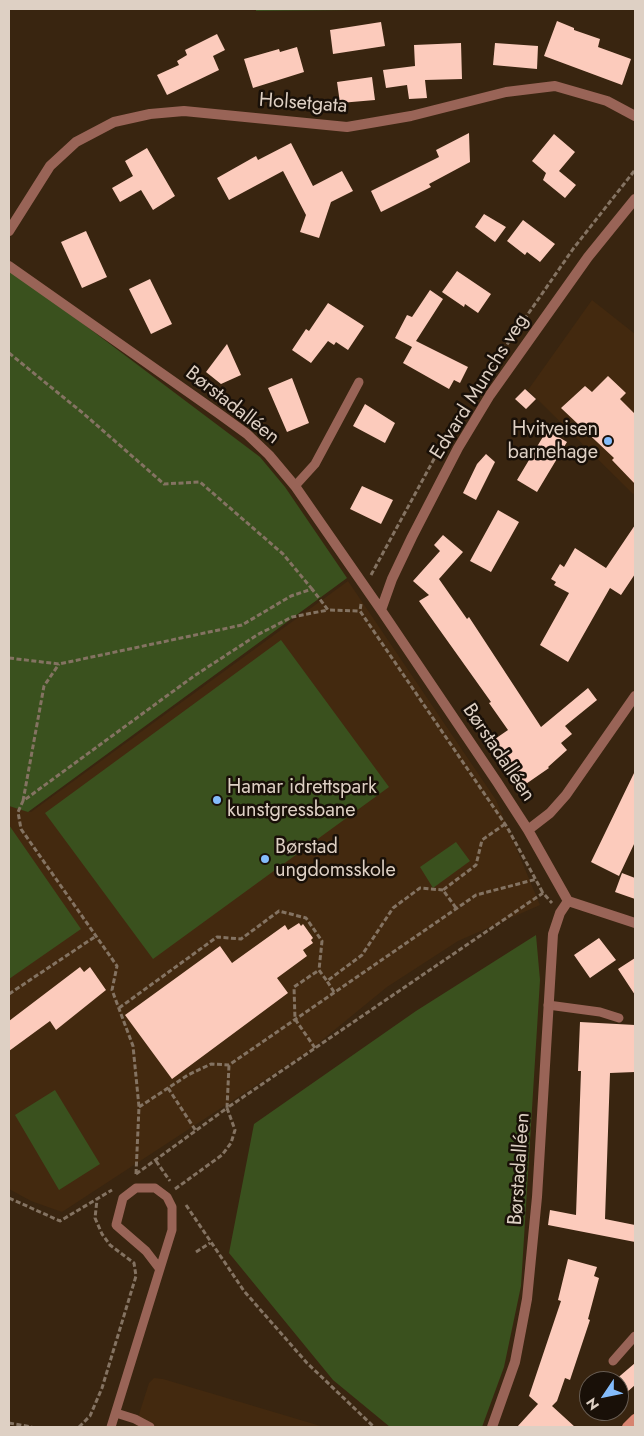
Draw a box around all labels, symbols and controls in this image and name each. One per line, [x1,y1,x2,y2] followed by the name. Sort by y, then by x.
[258,89,348,119] street label: Holsetgata
[426,310,534,464] street label: Edvard Munchs veg
[180,362,284,450] street label: Børstadalléen
[508,418,598,465] place label: Hvitveisen barnehage
[602,435,614,447] marker: Hvitveisen barnehage
[457,700,539,806] street label: Børstadalléen
[227,776,377,823] place label: Hamar idrettspark kunstgressbane
[211,794,223,806] marker: Hamar idrettspark kunstgressbane
[275,836,396,883] place label: Børstad ungdomsskole
[259,853,271,865] marker: Børstad ungdomsskole
[504,1112,536,1226] street label: Børstadalléen
[579,1371,629,1421] north arrow
[581,1394,604,1414] text: N

